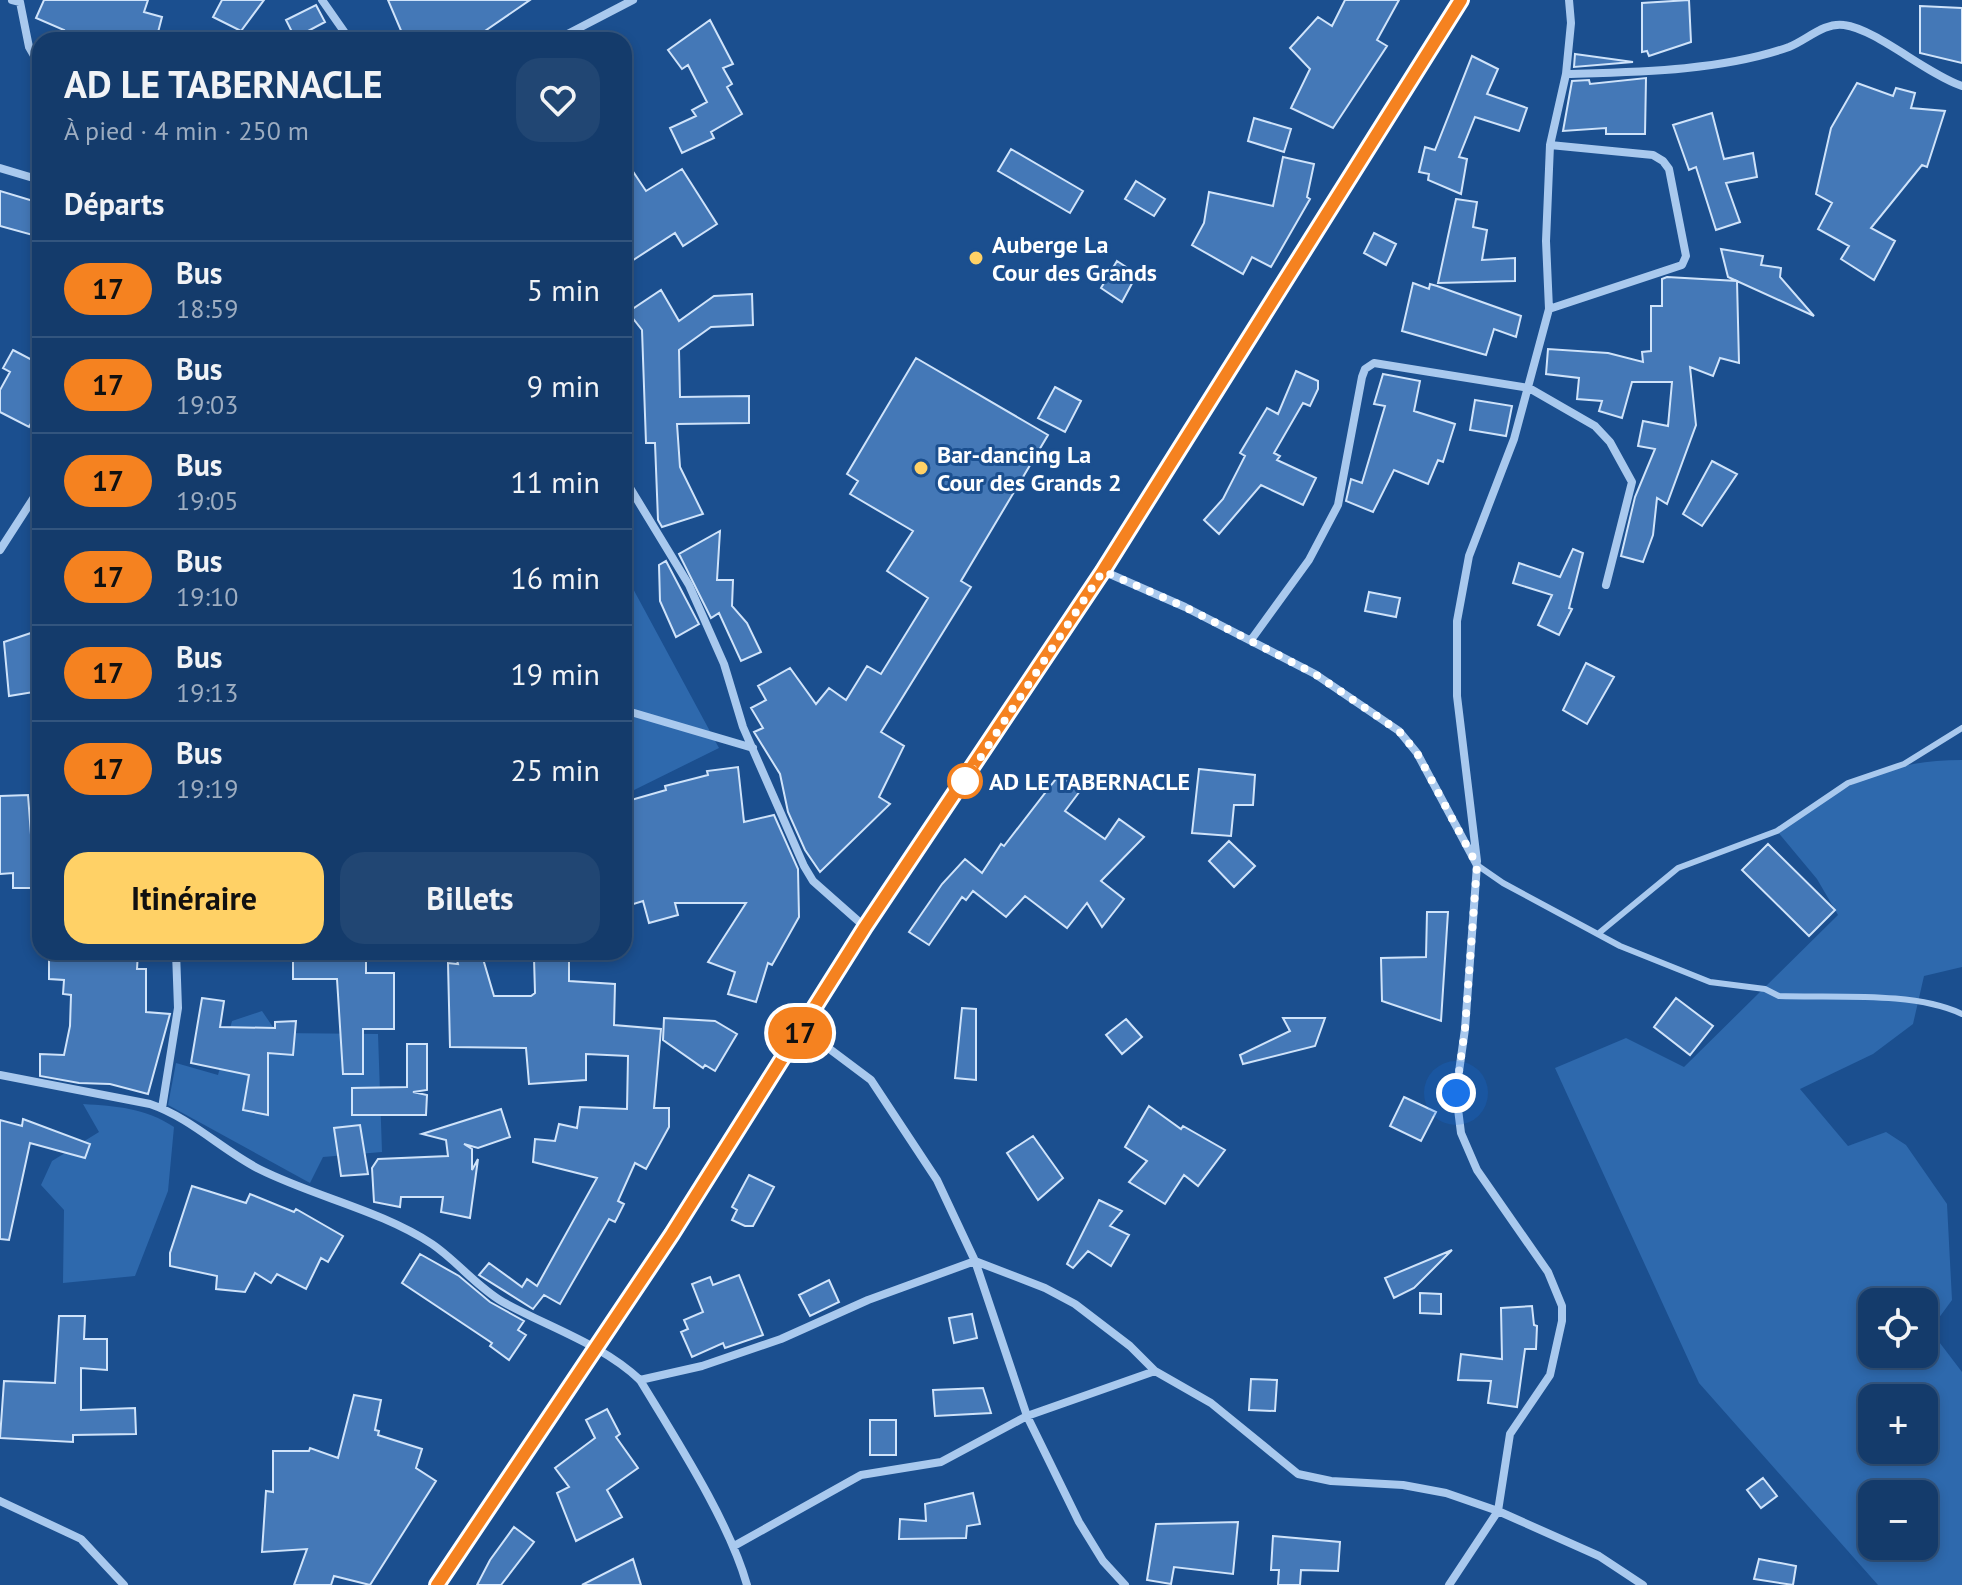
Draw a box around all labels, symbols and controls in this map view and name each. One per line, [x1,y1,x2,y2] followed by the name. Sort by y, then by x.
[516,58,600,142] button: heart
[64,59,382,108] text: AD LE TABERNACLE
[64,114,309,147] text: À pied · 4 min · 250 m
[64,184,164,223] text: Départs
[992,229,1157,288] place label: Auberge La Cour des Grands
[967,249,985,267] marker: Auberge La Cour des Grands
[176,253,223,292] text: Bus
[92,270,124,307] text: 17
[527,270,600,309] text: 5 min
[176,292,238,325] text: 18:59
[176,349,223,388] text: Bus
[92,366,124,403] text: 17
[527,366,600,405] text: 9 min
[176,388,238,421] text: 19:03
[937,439,1122,498] place label: Bar-dancing La Cour des Grands 2
[176,445,223,484] text: Bus
[912,459,930,477] marker: Bar-dancing La Cour des Grands 2
[92,462,124,499] text: 17
[510,462,600,501] text: 11 min
[176,484,238,517] text: 19:05
[176,541,223,580] text: Bus
[92,558,124,595] text: 17
[510,558,600,597] text: 16 min
[176,580,238,613] text: 19:10
[176,637,223,676] text: Bus
[92,654,124,691] text: 17
[510,654,600,693] text: 19 min
[176,676,238,709] text: 19:13
[176,733,223,772] text: Bus
[92,750,124,787] text: 17
[510,750,600,789] text: 25 min
[948,764,982,798] marker: AD LE TABERNACLE
[989,766,1190,797] place label: AD LE TABERNACLE
[176,772,238,805] text: 19:19
[64,852,324,944] button: Itinéraire
[340,852,600,944] button: Billets
[764,1007,836,1059] line badge: 17
[784,1014,816,1051] text: 17
[1436,1073,1476,1113] your location
[1858,1288,1938,1560] map controls
[1858,1288,1938,1368] button: locate
[1858,1384,1938,1464] button: +
[1858,1480,1938,1560] button: −

